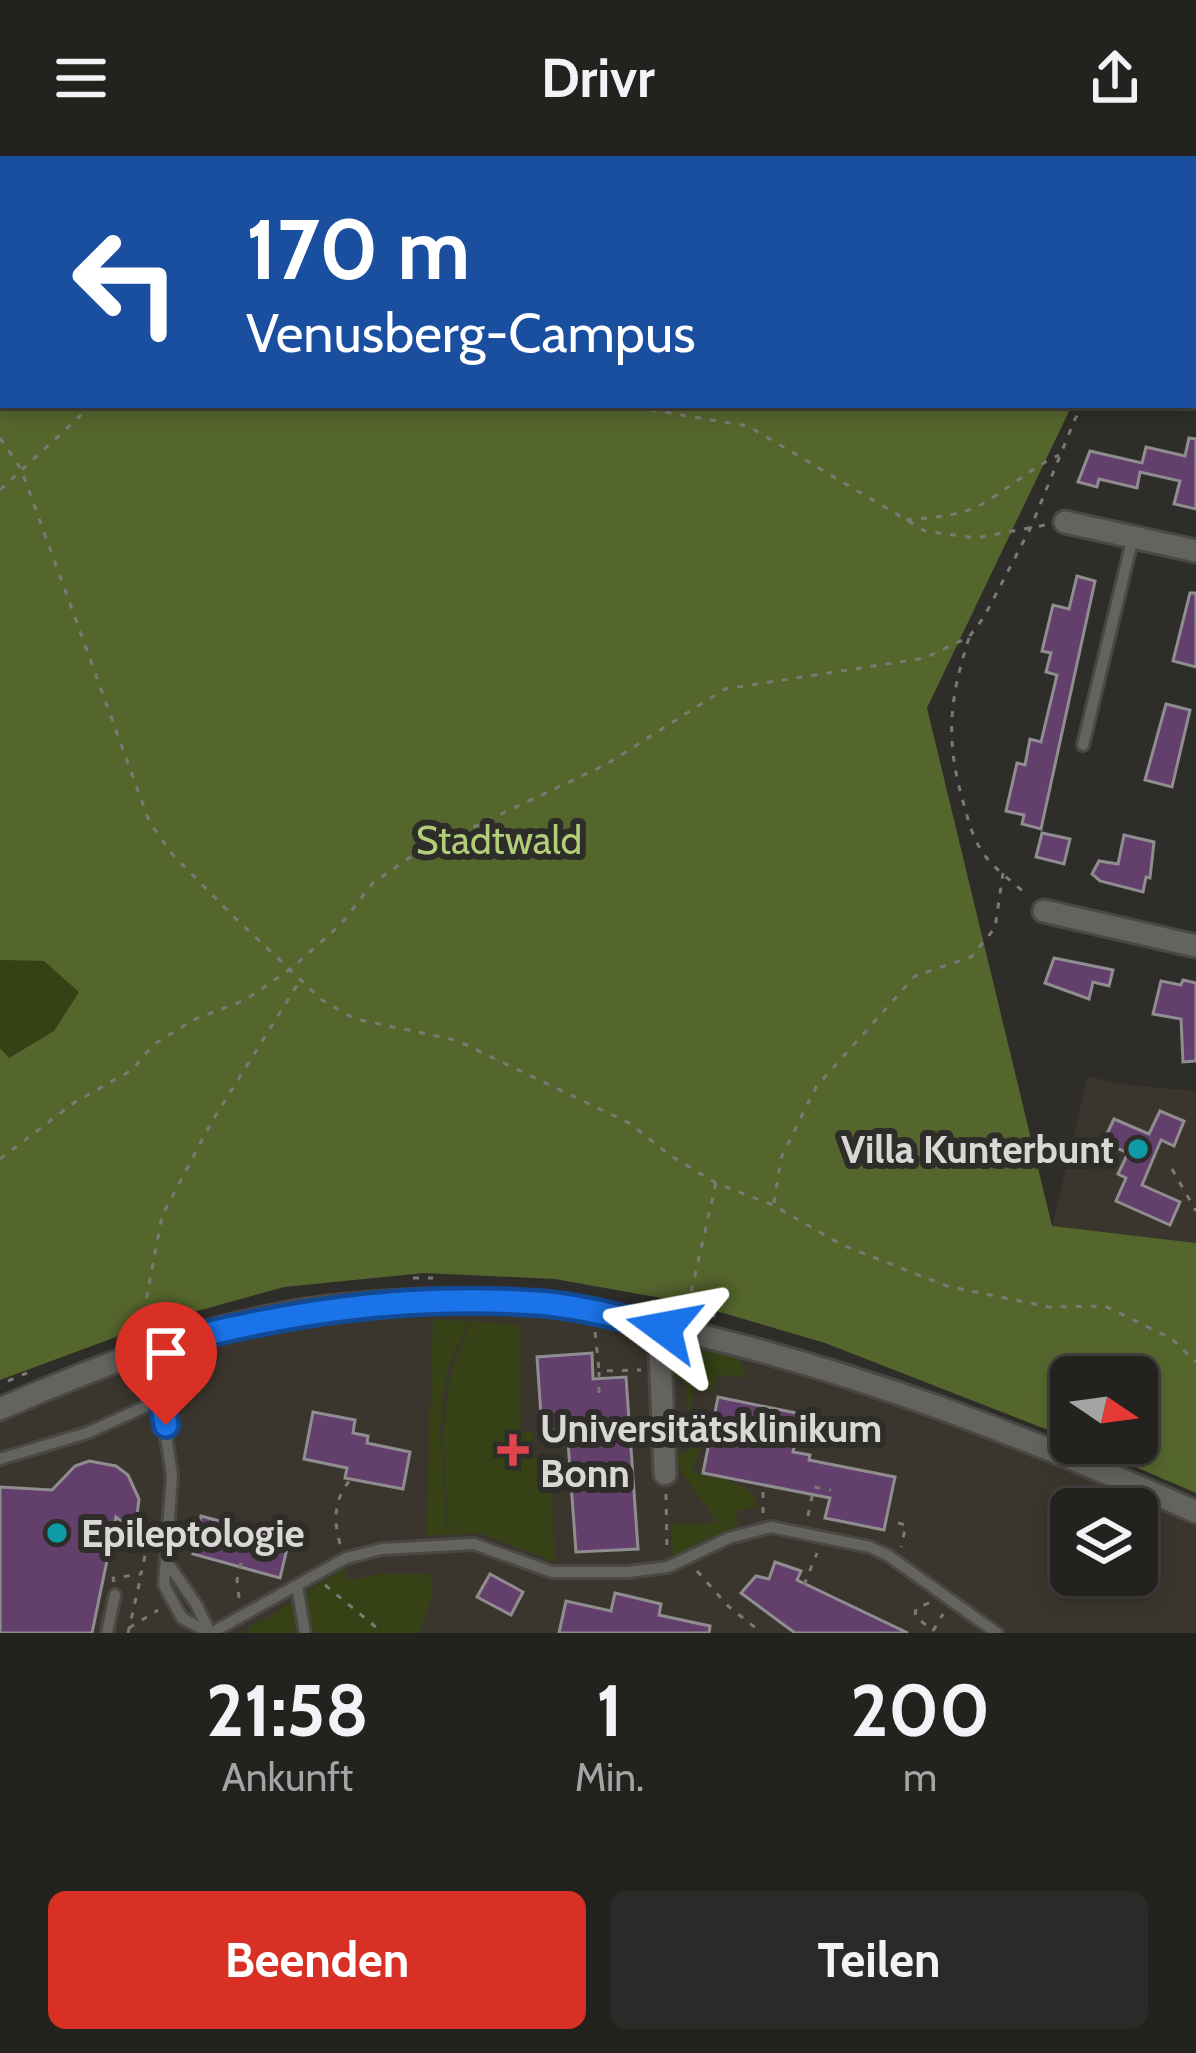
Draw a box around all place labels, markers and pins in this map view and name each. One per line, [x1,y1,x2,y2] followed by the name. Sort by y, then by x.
[841,1125,1114,1173] place label: Villa Kunterbunt
[1125,1136,1151,1162] marker: Villa Kunterbunt
[115,1302,217,1425] pin
[540,1404,882,1497] place label: Universitätsklinikum Bonn
[497,1434,529,1466] marker: Universitätsklinikum Bonn
[81,1509,305,1557] place label: Epileptologie
[44,1520,70,1546] marker: Epileptologie

